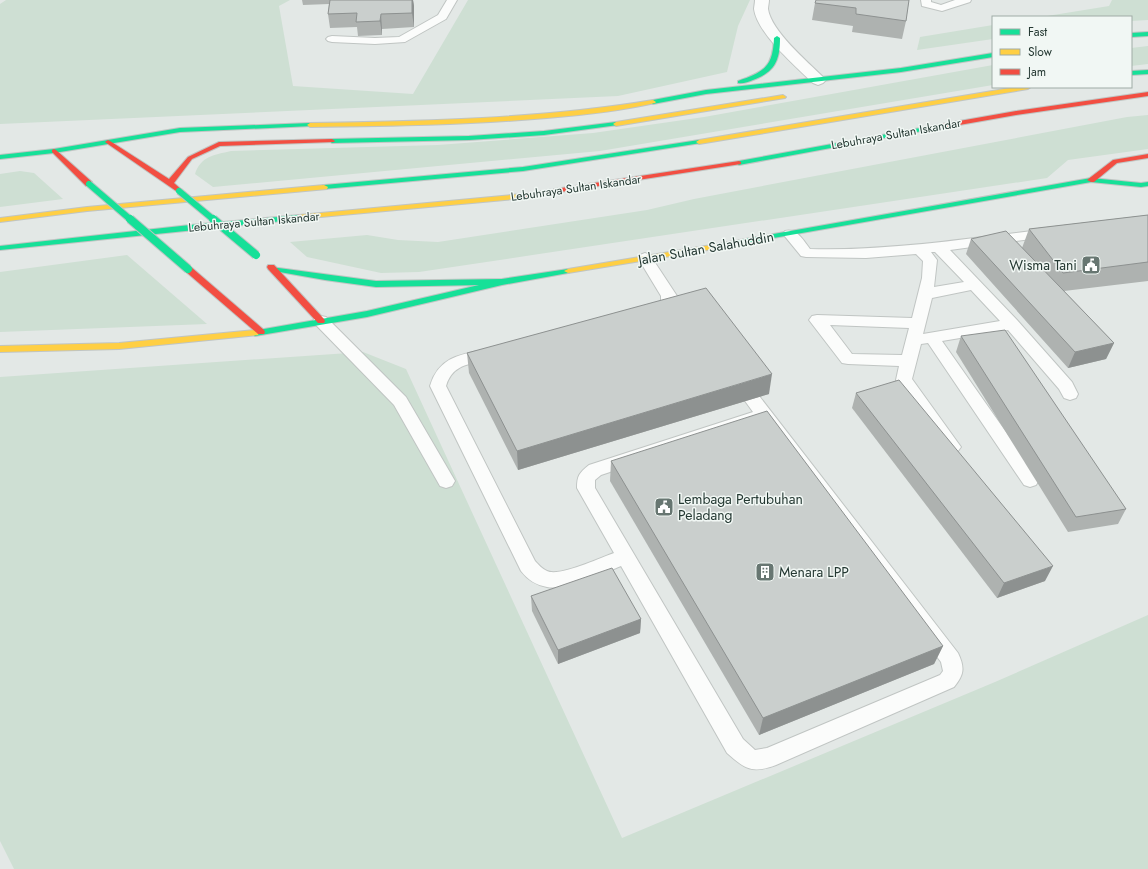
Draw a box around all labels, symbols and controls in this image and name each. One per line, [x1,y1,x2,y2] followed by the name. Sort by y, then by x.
[992,16,1132,88] legend
[1028,23,1047,41] text: Fast
[1028,43,1053,61] text: Slow
[1026,63,1046,81] text: Jam
[830,114,963,154] street label: Lebuhraya Sultan Iskandar
[510,170,643,206] street label: Lebuhraya Sultan Iskandar
[188,207,321,237] street label: Lebuhraya Sultan Iskandar
[635,226,775,270] street label: Jalan Sultan Salahuddin
[1080,254,1102,276] public building icon: Wisma Tani
[1009,255,1077,275] place label: Wisma Tani
[678,489,803,525] place label: Lembaga Pertubuhan Peladang
[653,496,675,518] public building icon: Lembaga Pertubuhan Peladang
[754,561,776,583] building icon: Menara LPP
[779,562,849,582] place label: Menara LPP

